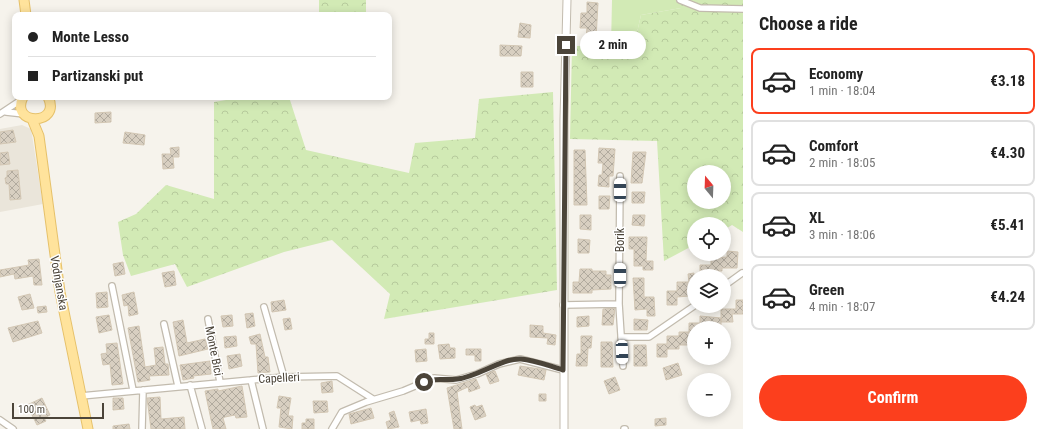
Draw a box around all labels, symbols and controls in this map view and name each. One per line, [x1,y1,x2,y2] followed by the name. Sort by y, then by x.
[759,13,858,34] text: Choose a ride
[52,28,129,46] text: Monte Lesso
[580,31,646,59] callout: 2 min
[557,36,575,54] route end
[599,37,627,52] text: 2 min
[761,63,797,99] icon: car
[809,65,863,83] text: Economy
[52,67,143,85] text: Partizanski put
[990,72,1025,90] text: €3.18
[809,83,875,98] text: 1 min · 18:04
[761,135,797,171] icon: car
[809,137,858,155] text: Comfort
[990,144,1025,162] text: €4.30
[809,155,875,170] text: 2 min · 18:05
[687,165,731,209] north arrow
[687,165,731,417] map controls
[614,178,626,202] car
[761,207,797,243] icon: car
[809,209,825,227] text: XL
[990,216,1025,234] text: €5.41
[687,217,731,261] button: locate
[613,227,627,252] street label: Borik
[809,227,875,242] text: 3 min · 18:06
[47,255,71,312] street label: Vodnjanska
[614,263,626,287] car
[687,269,731,313] button: layers
[761,279,797,315] icon: car
[809,281,844,299] text: Green
[990,288,1025,306] text: €4.24
[809,299,875,314] text: 4 min · 18:07
[687,321,731,365] button: +
[202,325,226,377] street label: Monte Bici
[616,340,628,364] car
[258,370,300,386] street label: Capelleri
[415,373,433,391] route start
[687,373,731,417] button: −
[759,375,1027,421] button: Confirm
[12,401,104,420] scale bar
[18,403,45,416] text: 100 m

